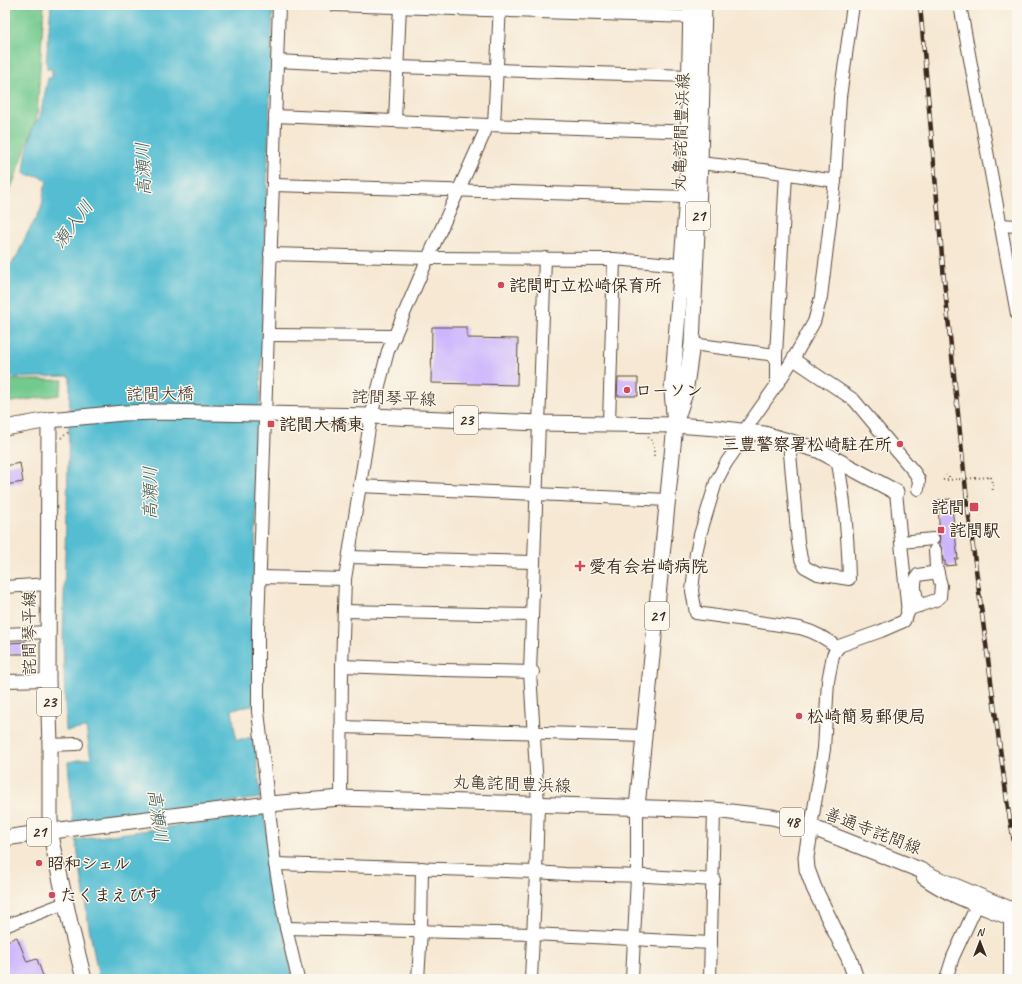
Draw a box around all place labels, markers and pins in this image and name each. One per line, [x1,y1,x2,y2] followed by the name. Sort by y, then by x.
[509,275,662,296] place label: 詫間町立松崎保育所
[496,280,506,290] marker: 詫間町立松崎保育所
[635,380,703,401] place label: ローソン
[622,385,632,395] marker: ローソン
[279,414,364,435] place label: 詫間大橋東
[266,419,276,429] marker: 詫間大橋東
[722,434,892,455] place label: 三豊警察署松崎駐在所
[895,439,905,449] marker: 三豊警察署松崎駐在所
[931,497,965,518] place label: 詫間
[968,501,980,513] marker: 詫間
[949,520,1000,541] place label: 詫間駅
[936,525,946,535] marker: 詫間駅
[589,556,708,577] place label: 愛有会岩崎病院
[574,560,586,572] marker: 愛有会岩崎病院
[807,706,926,727] place label: 松崎簡易郵便局
[794,711,804,721] marker: 松崎簡易郵便局
[47,853,131,874] place label: 昭和シェル
[34,858,44,868] marker: 昭和シェル
[60,885,162,906] place label: たくまえびす
[47,890,57,900] marker: たくまえびす

